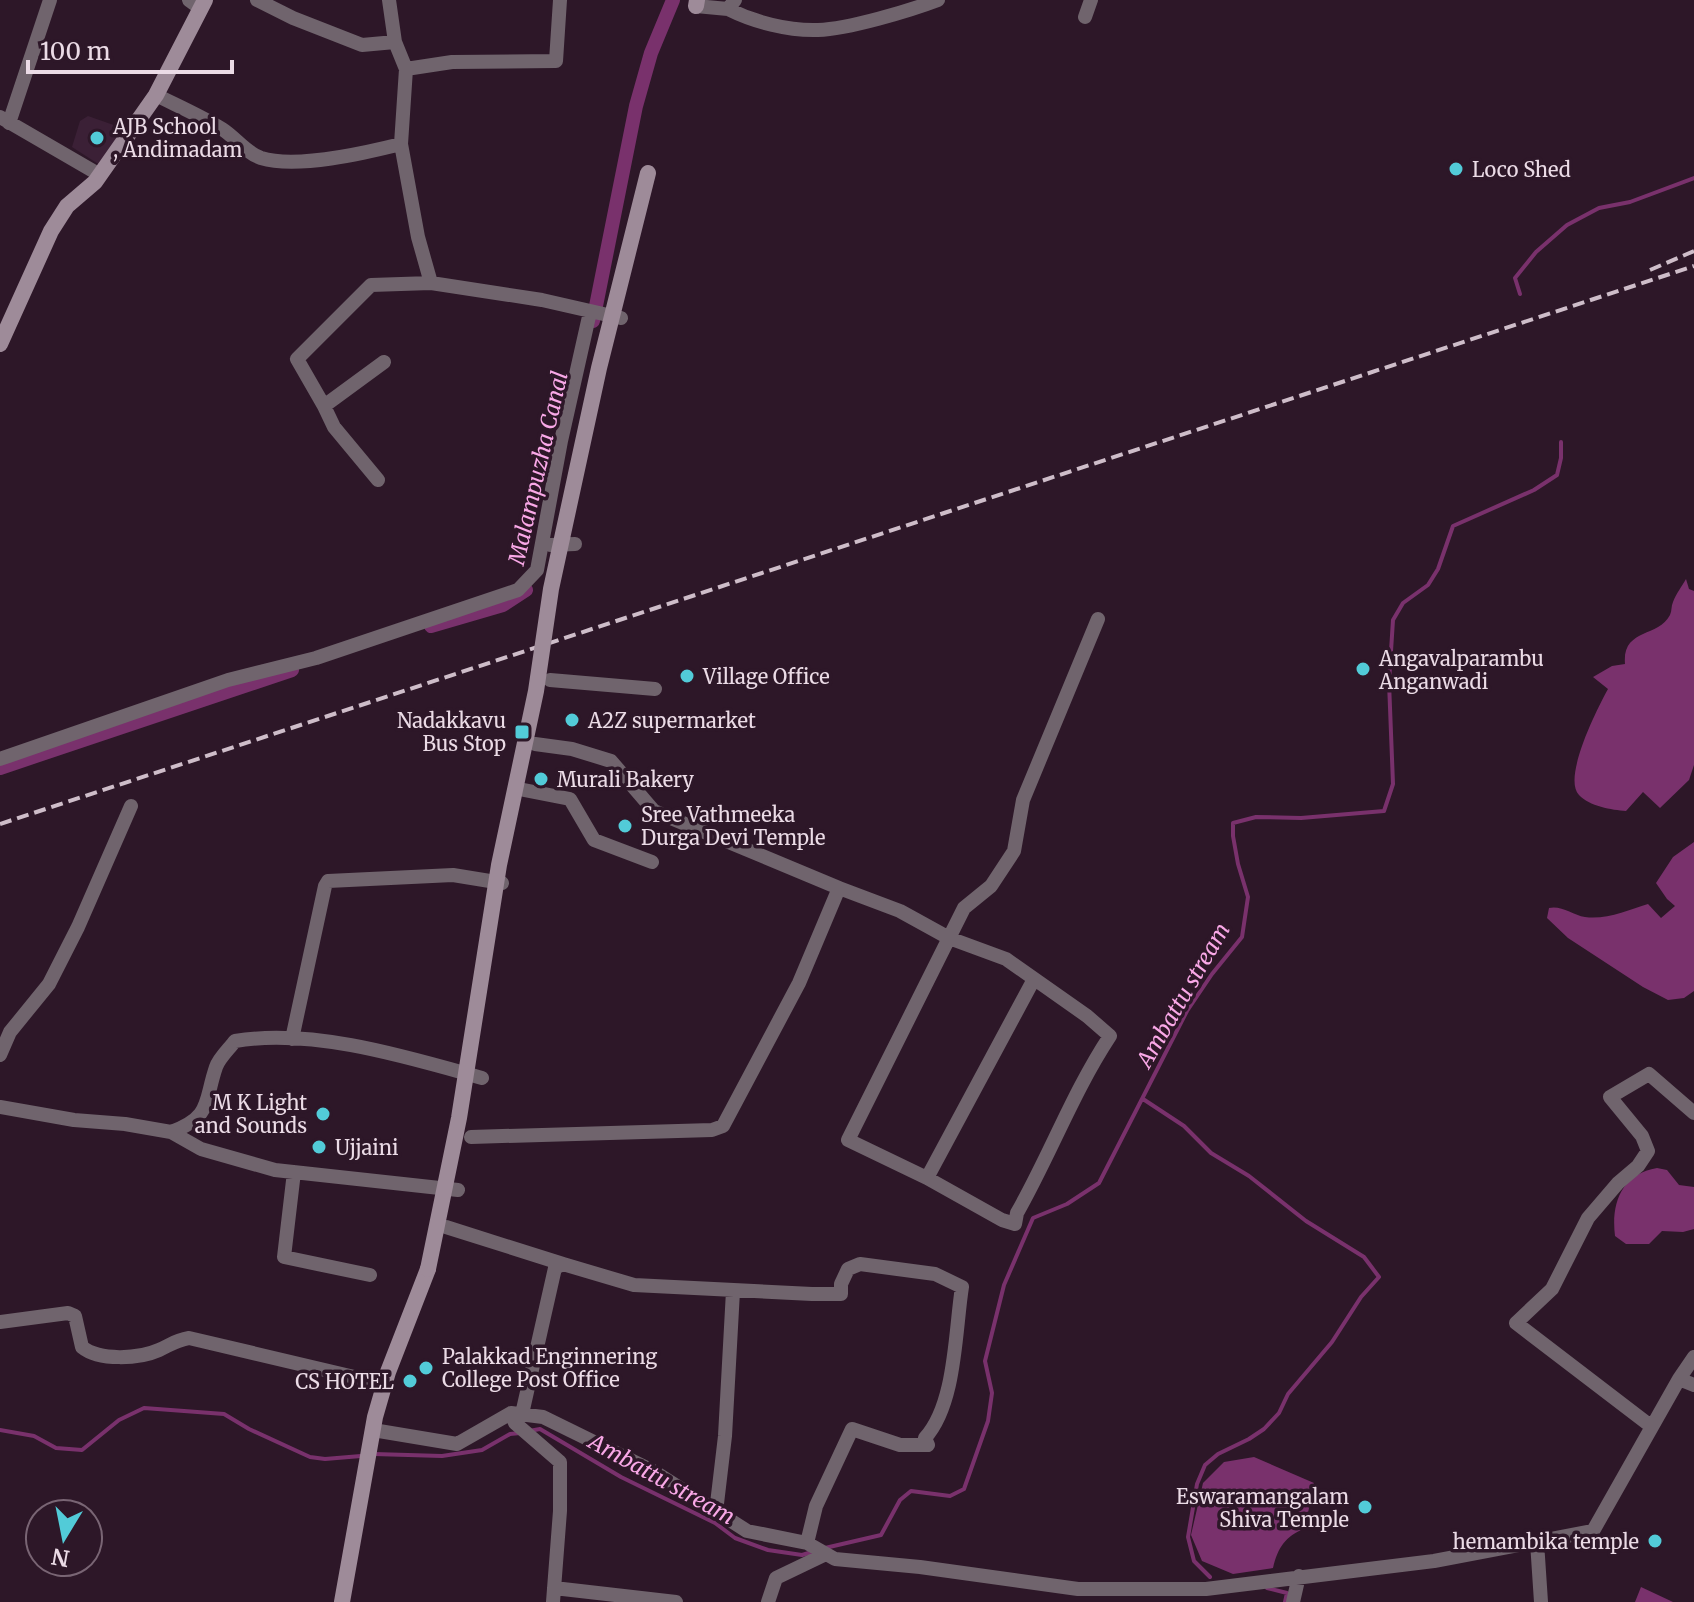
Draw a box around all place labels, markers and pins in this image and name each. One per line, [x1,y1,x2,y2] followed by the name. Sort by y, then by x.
[112,114,242,162] place label: AJB School , Andimadam
[88,129,106,147] marker: AJB School , Andimadam
[1472,157,1571,182] place label: Loco Shed
[1447,160,1465,178] marker: Loco Shed
[1378,646,1544,694] place label: Angavalparambu Anganwadi
[1354,660,1372,678] marker: Angavalparambu Anganwadi
[702,664,830,689] place label: Village Office
[678,667,696,685] marker: Village Office
[397,708,506,756] place label: Nadakkavu Bus Stop
[587,708,756,733] place label: A2Z supermarket
[563,711,581,729] marker: A2Z supermarket
[513,723,531,741] marker: Nadakkavu Bus Stop
[557,767,694,792] place label: Murali Bakery
[532,770,550,788] marker: Murali Bakery
[641,802,825,850] place label: Sree Vathmeeka Durga Devi Temple
[616,817,634,835] marker: Sree Vathmeeka Durga Devi Temple
[195,1090,307,1138] place label: M K Light and Sounds
[314,1105,332,1123] marker: M K Light and Sounds
[335,1135,399,1160] place label: Ujjaini
[310,1138,328,1156] marker: Ujjaini
[442,1344,657,1392] place label: Palakkad Enginnering College Post Office
[417,1359,435,1377] marker: Palakkad Enginnering College Post Office
[295,1369,395,1394] place label: CS HOTEL
[401,1372,419,1390] marker: CS HOTEL
[1176,1484,1349,1532] place label: Eswaramangalam Shiva Temple
[1356,1498,1374,1516] marker: Eswaramangalam Shiva Temple
[1453,1529,1639,1554] place label: hemambika temple
[1646,1532,1664,1550] marker: hemambika temple

